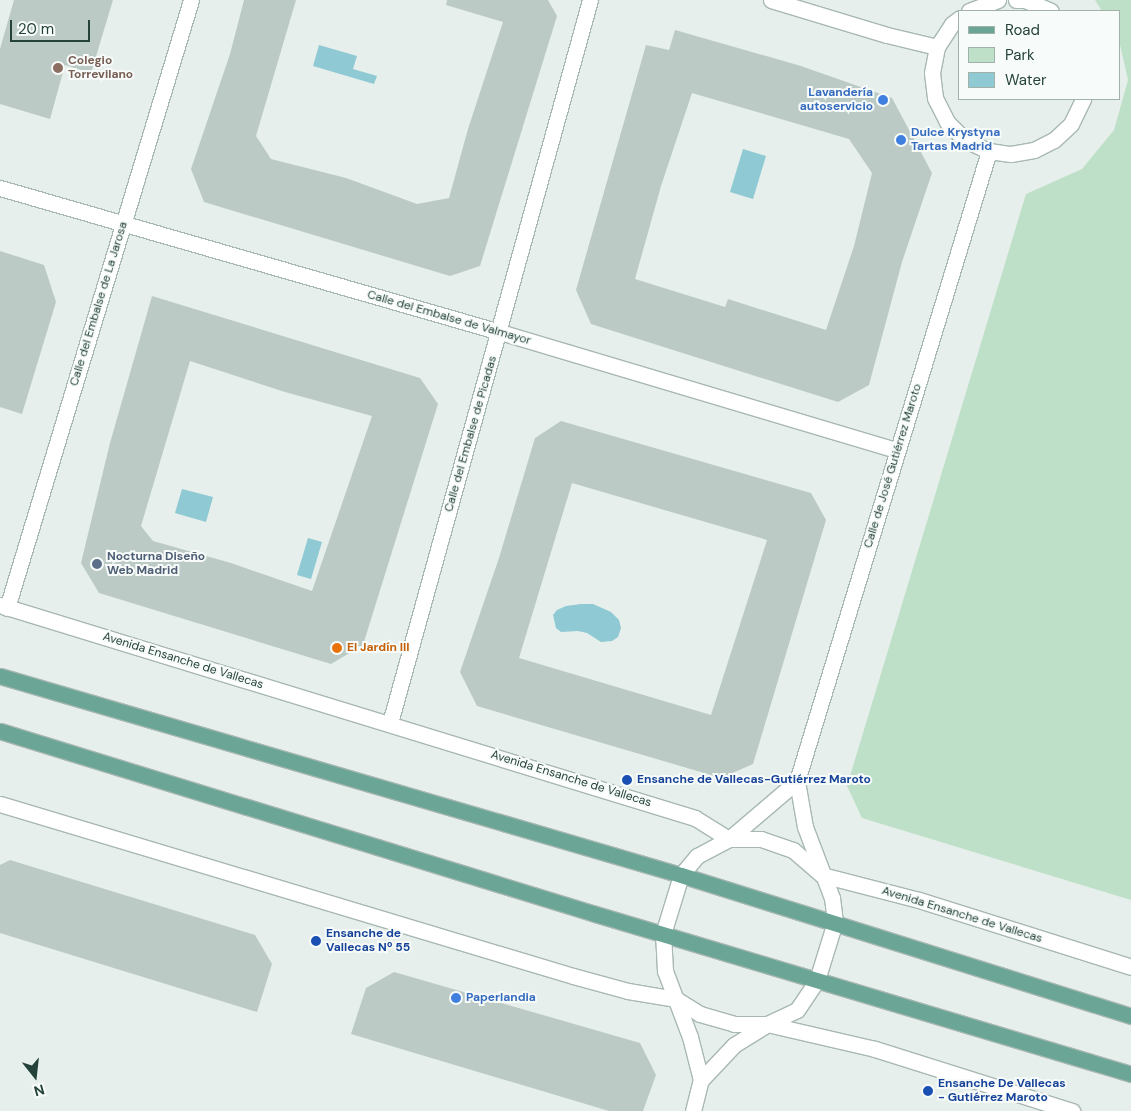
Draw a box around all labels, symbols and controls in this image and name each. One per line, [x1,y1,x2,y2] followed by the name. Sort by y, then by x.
[12,10,92,42] scale bar
[958,10,1121,100] legend
[18,19,54,39] text: 20 m
[1005,20,1040,40] text: Road
[1005,45,1035,65] text: Park
[68,54,133,82] place label: Colegio Torrevilano
[52,62,64,74] marker: Colegio Torrevilano
[1005,70,1046,90] text: Water
[800,86,873,114] place label: Lavandería autoservicio
[877,94,889,106] marker: Lavandería autoservicio
[911,126,1000,154] place label: Dulce Krystyna Tartas Madrid
[895,134,907,146] marker: Dulce Krystyna Tartas Madrid
[67,220,131,388] street label: Calle del Embalse de La Jarosa
[365,288,533,348] street label: Calle del Embalse de Valmayor
[442,354,500,514] street label: Calle del Embalse de Picadas
[861,382,925,550] street label: Calle de José Gutiérrez Maroto
[107,550,205,578] place label: Nocturna Diseño Web Madrid
[91,558,103,570] marker: Nocturna Diseño Web Madrid
[101,630,265,692] street label: Avenida Ensanche de Vallecas
[347,641,409,655] place label: El Jardín III
[331,642,343,654] marker: El Jardín III
[489,748,653,810] street label: Avenida Ensanche de Vallecas
[637,773,871,787] place label: Ensanche de Vallecas-Gutiérrez Maroto
[621,774,633,786] marker: Ensanche de Vallecas-Gutiérrez Maroto
[880,884,1044,946] street label: Avenida Ensanche de Vallecas
[326,927,410,955] place label: Ensanche de Vallecas Nº 55
[310,935,322,947] marker: Ensanche de Vallecas Nº 55
[466,991,536,1005] place label: Paperlandia
[450,992,462,1004] marker: Paperlandia
[10,1051,60,1101] north arrow
[938,1077,1066,1105] place label: Ensanche De Vallecas - Gutiérrez Maroto
[32,1080,47,1100] text: N
[922,1085,934,1097] marker: Ensanche De Vallecas - Gutiérrez Maroto

